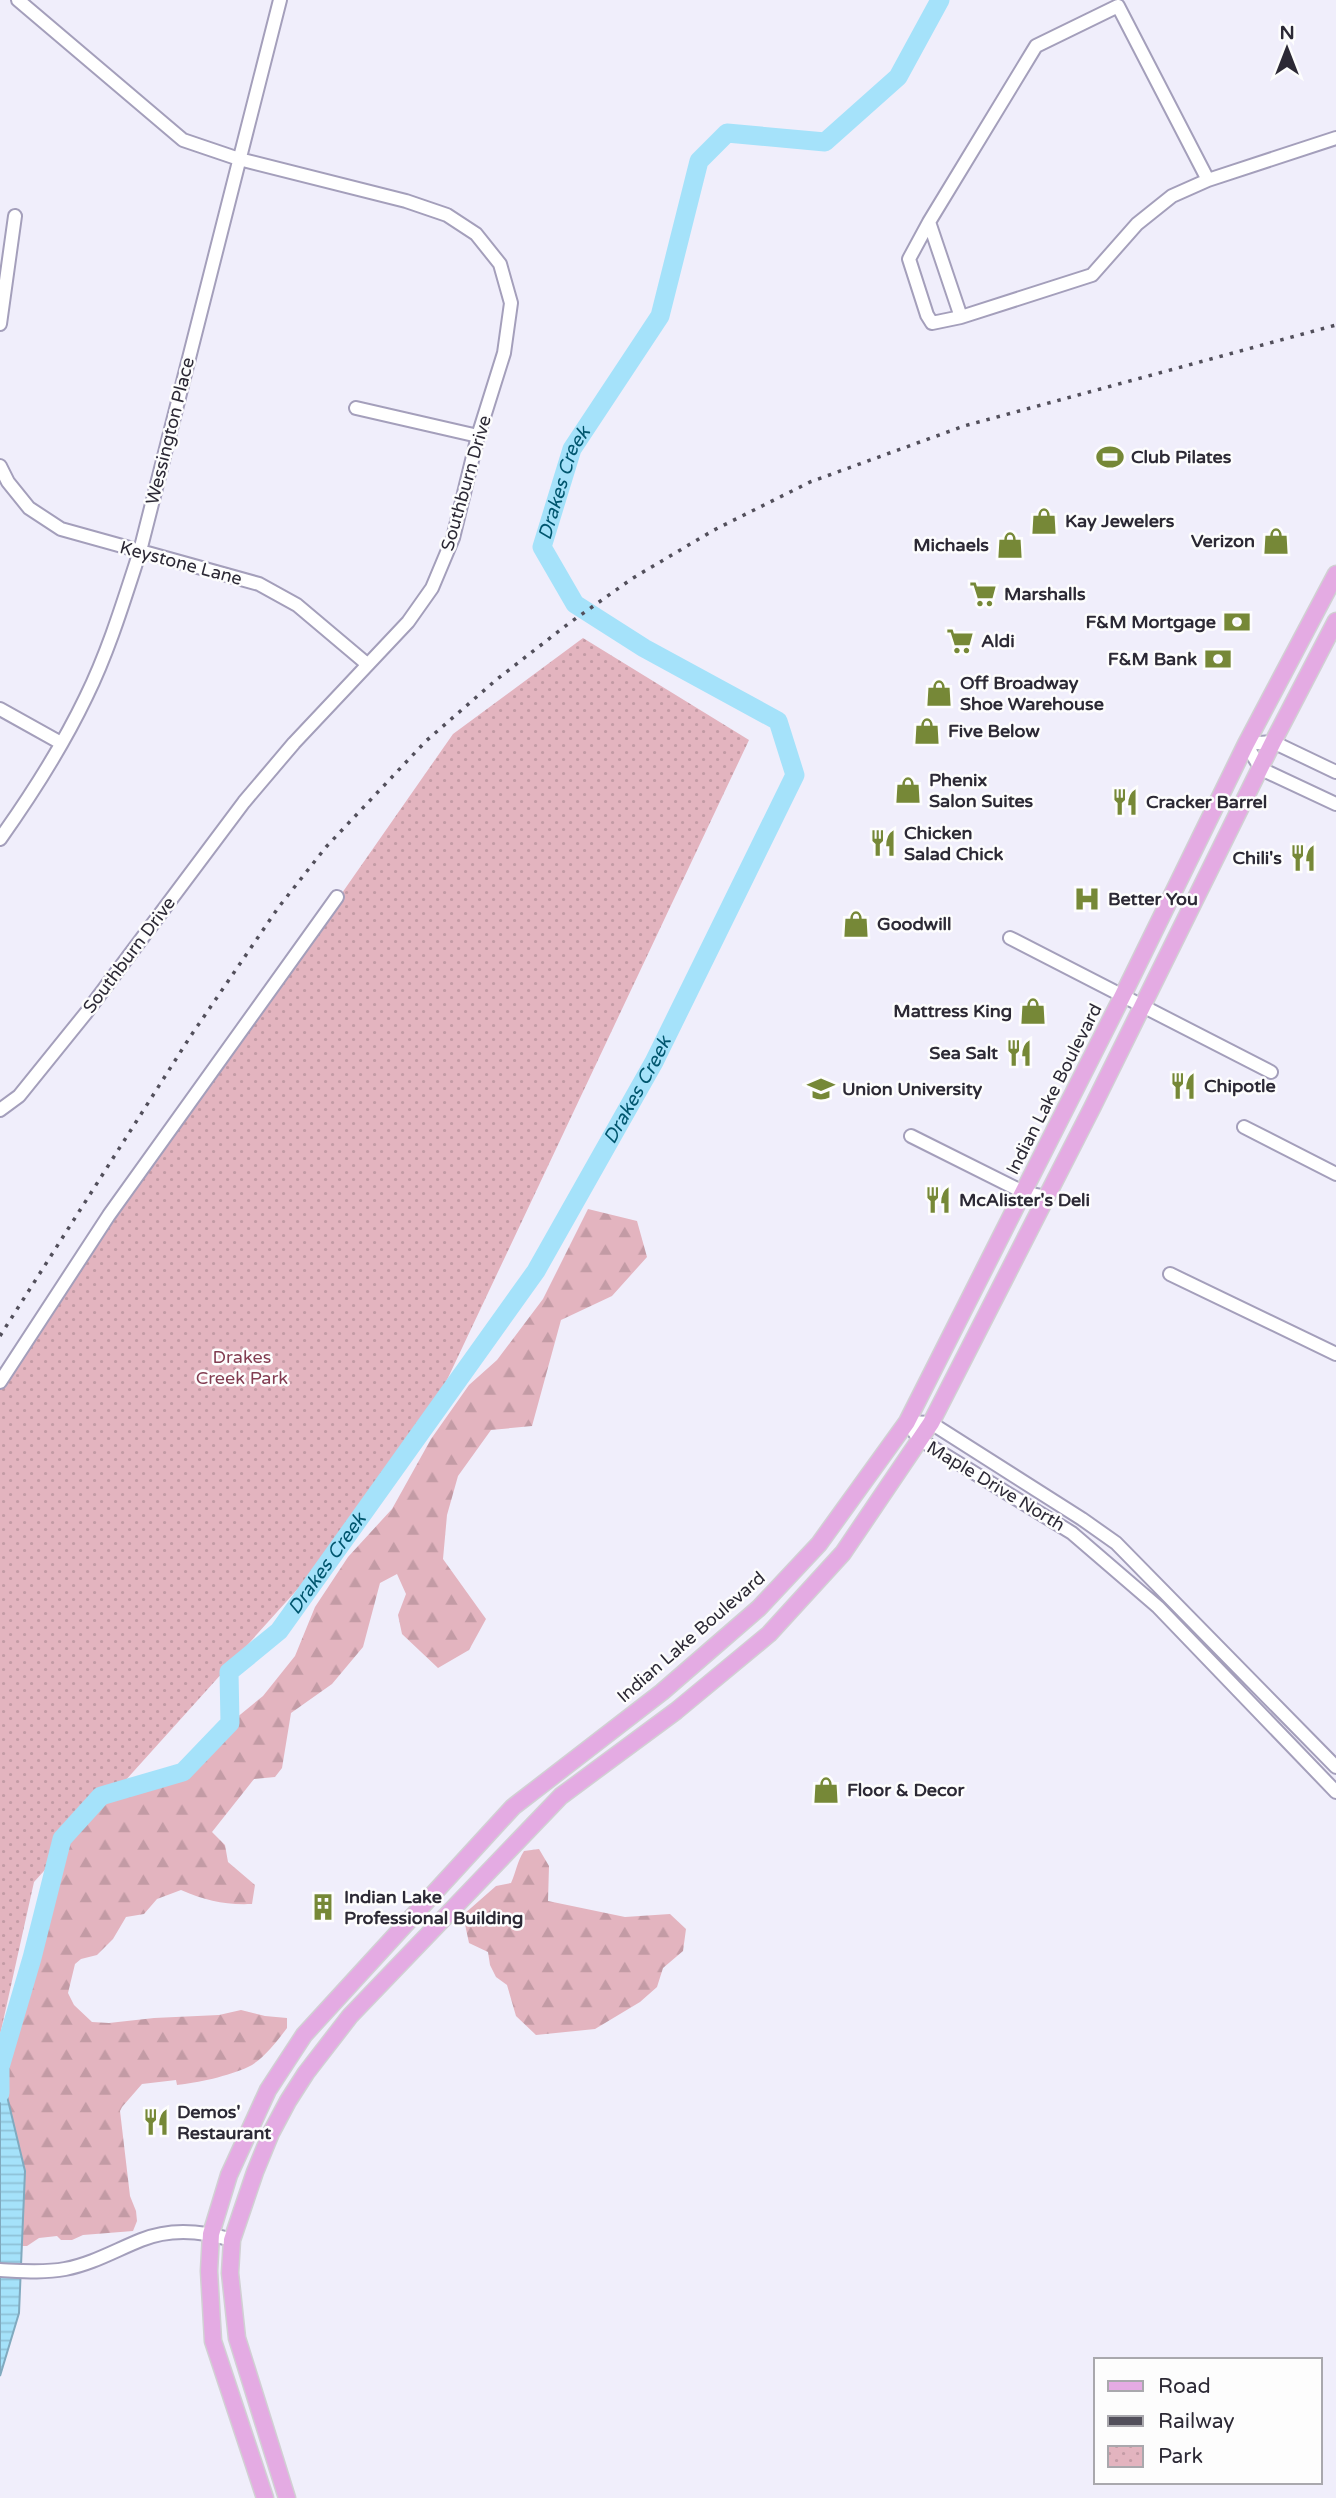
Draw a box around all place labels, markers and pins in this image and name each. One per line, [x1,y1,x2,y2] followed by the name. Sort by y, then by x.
[1095,442,1125,472] sports icon: Club Pilates
[1131,446,1232,468] place label: Club Pilates
[1029,506,1059,536] shop icon: Kay Jewelers
[1065,510,1175,532] place label: Kay Jewelers
[1261,526,1291,556] shop icon: Verizon
[995,530,1025,560] shop icon: Michaels
[1191,530,1255,552] place label: Verizon
[913,534,989,556] place label: Michaels
[968,579,998,609] supermarket icon: Marshalls
[1004,583,1086,605] place label: Marshalls
[1222,607,1252,637] bank icon: F&M Mortgage
[1085,611,1216,633] place label: F&M Mortgage
[945,626,975,656] supermarket icon: Aldi
[981,630,1015,652] place label: Aldi
[1203,644,1233,674] bank icon: F&M Bank
[1108,648,1197,670] place label: F&M Bank
[960,672,1104,715] place label: Off Broadway Shoe Warehouse
[924,678,954,708] shop icon: Off Broadway Shoe Warehouse
[912,716,942,746] shop icon: Five Below
[948,720,1040,742] place label: Five Below
[929,769,1034,812] place label: Phenix Salon Suites
[893,775,923,805] shop icon: Phenix Salon Suites
[1110,787,1140,817] restaurant icon: Cracker Barrel
[1146,791,1267,813] place label: Cracker Barrel
[904,822,1003,865] place label: Chicken Salad Chick
[868,828,898,858] restaurant icon: Chicken Salad Chick
[1288,843,1318,873] restaurant icon: Chili's
[1232,847,1282,869] place label: Chili's
[1072,884,1102,914] hospital icon: Better You
[1108,888,1198,910] place label: Better You
[841,909,871,939] shop icon: Goodwill
[877,913,952,935] place label: Goodwill
[1018,996,1048,1026] shop icon: Mattress King
[893,1000,1012,1022] place label: Mattress King
[1004,1038,1034,1068] restaurant icon: Sea Salt
[929,1042,998,1064] place label: Sea Salt
[1168,1071,1198,1101] restaurant icon: Chipotle
[806,1074,836,1104] school or university icon: Union University
[1204,1075,1276,1097] place label: Chipotle
[842,1078,983,1100] place label: Union University
[923,1185,953,1215] restaurant icon: McAlister's Deli
[959,1189,1090,1211] place label: McAlister's Deli
[811,1775,841,1805] shop icon: Floor & Decor
[847,1779,965,1801] place label: Floor & Decor
[344,1886,523,1929] place label: Indian Lake Professional Building
[308,1892,338,1922] building icon: Indian Lake Professional Building
[177,2101,271,2144] place label: Demos' Restaurant
[141,2107,171,2137] restaurant icon: Demos' Restaurant

